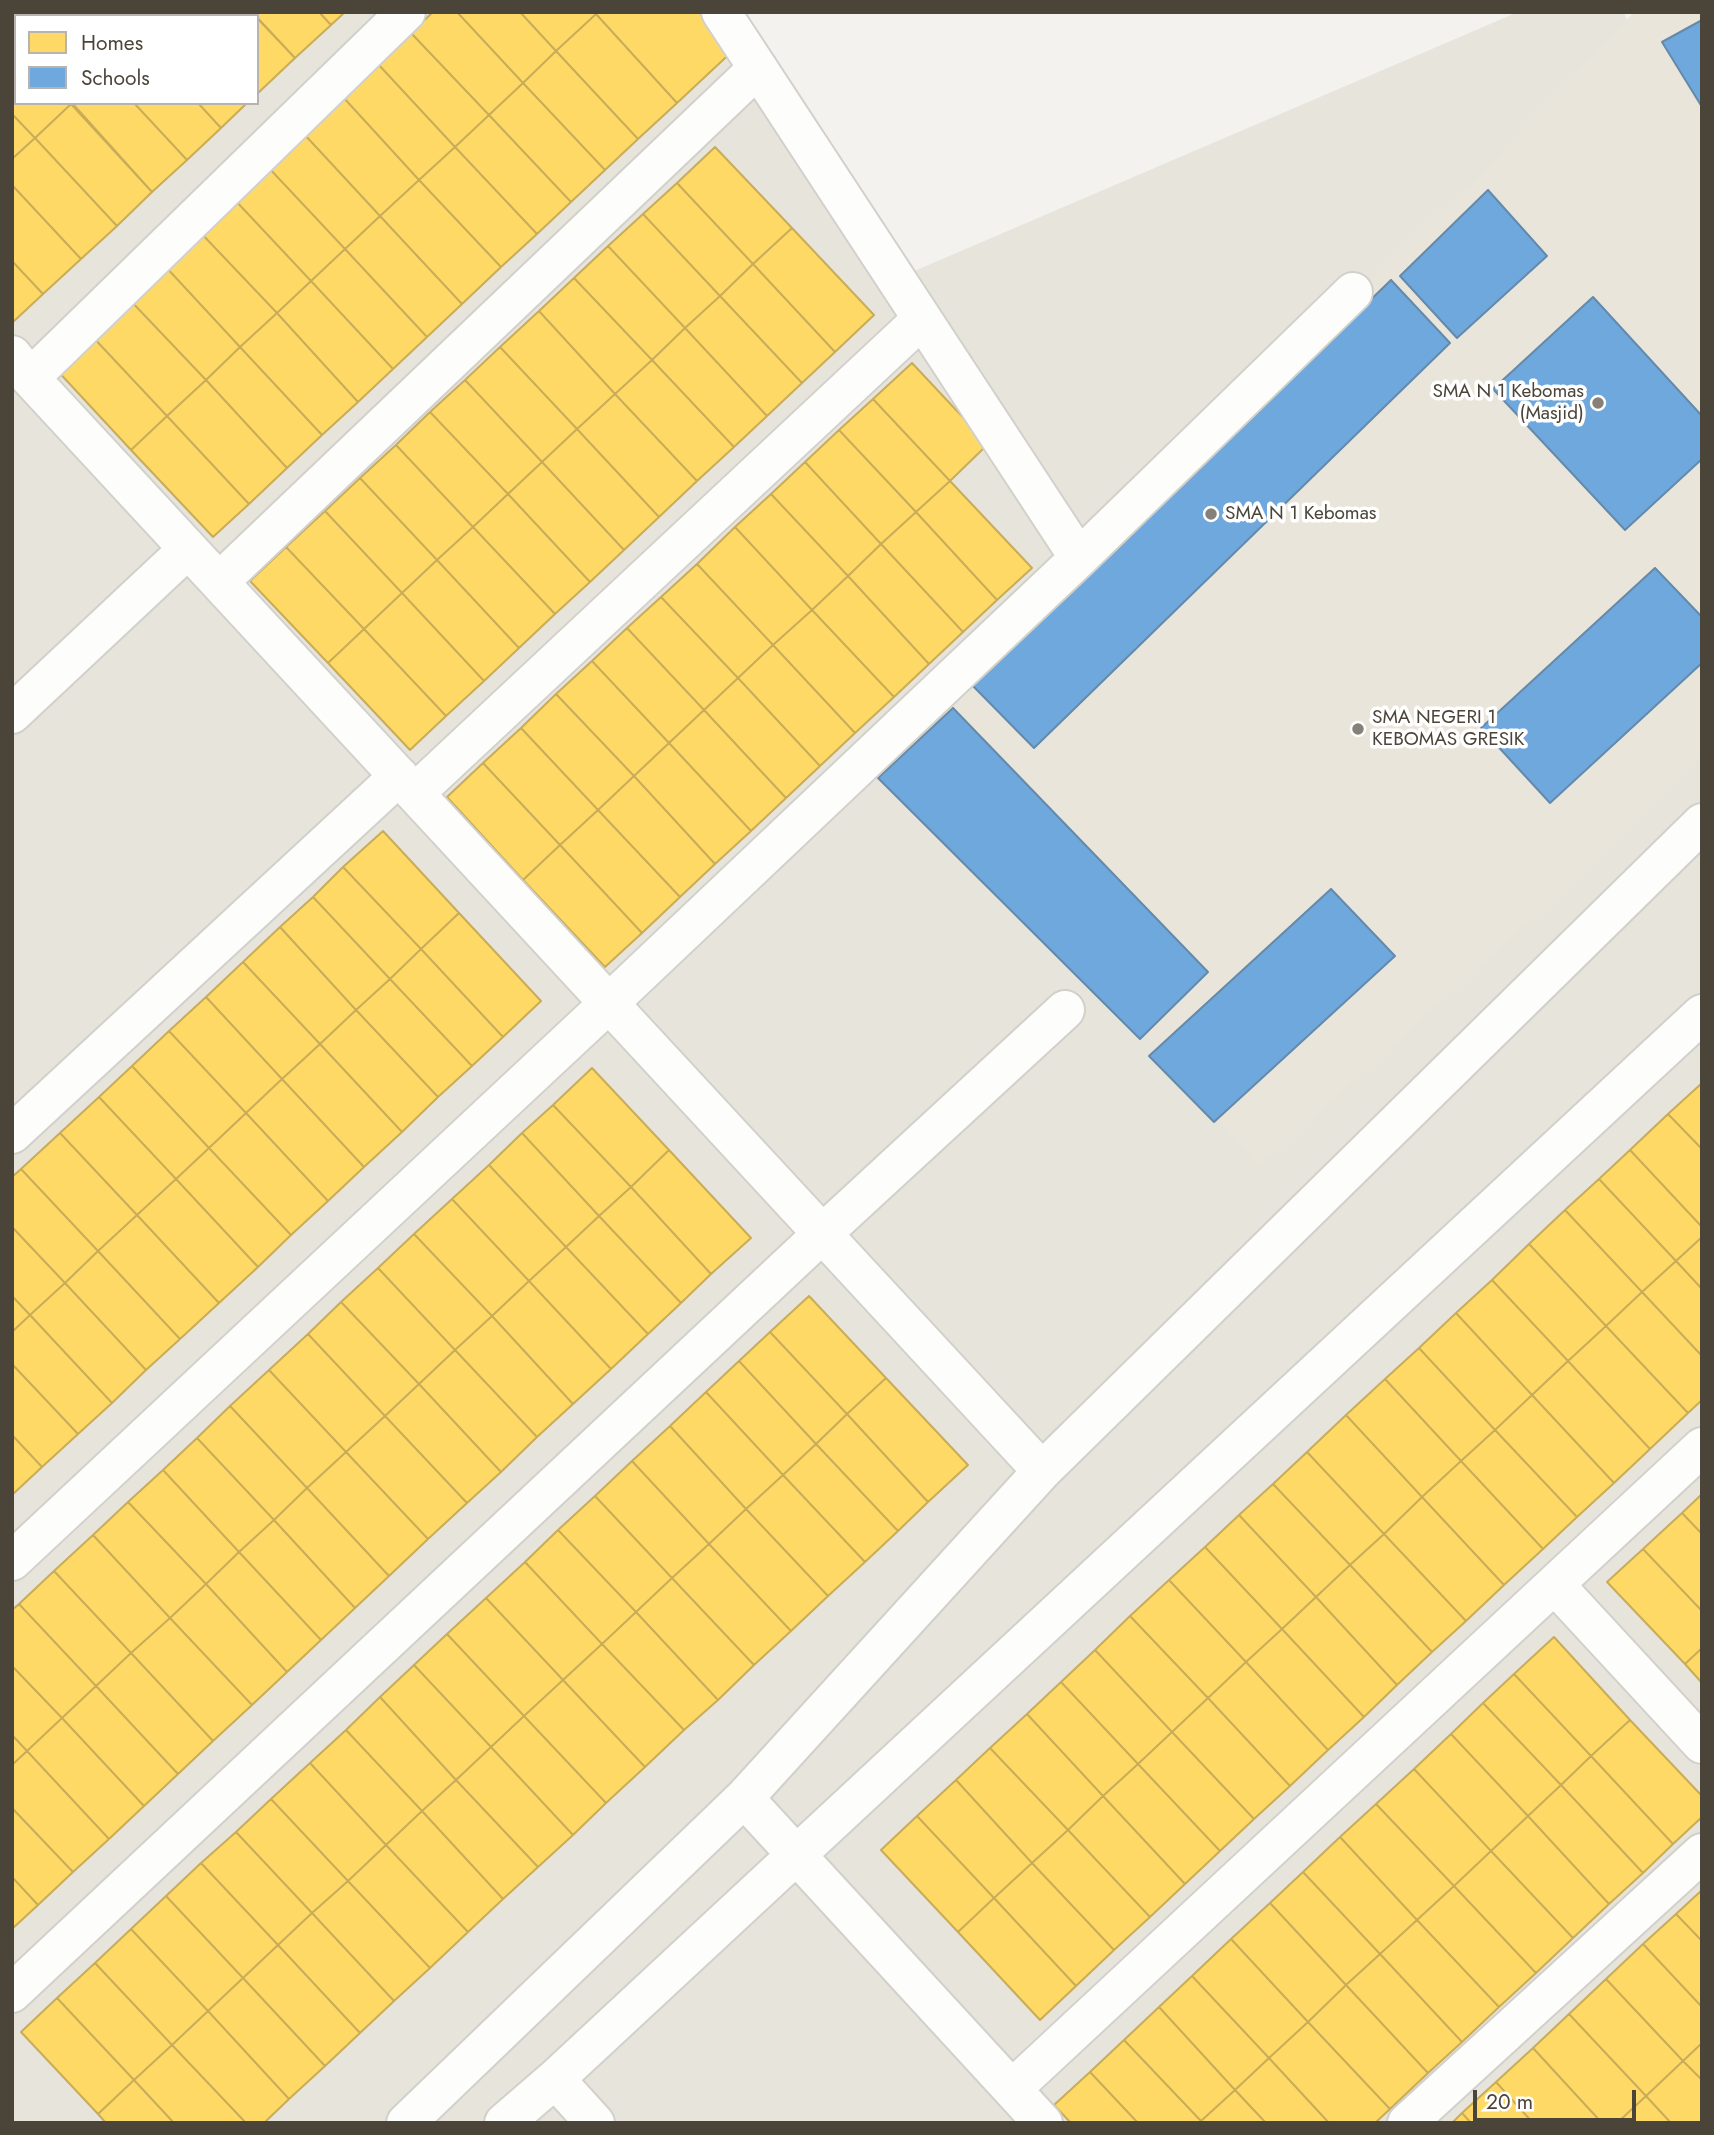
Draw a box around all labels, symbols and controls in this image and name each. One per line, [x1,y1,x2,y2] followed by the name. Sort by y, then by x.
[14,14,259,105] legend
[81,28,143,58] text: Homes
[81,63,150,93] text: Schools
[1433,381,1584,425] place label: SMA N 1 Kebomas (Masjid)
[1590,395,1606,411] marker: SMA N 1 Kebomas (Masjid)
[1225,503,1376,525] place label: SMA N 1 Kebomas
[1203,506,1219,522] marker: SMA N 1 Kebomas
[1372,707,1524,751] place label: SMA NEGERI 1 KEBOMAS GRESIK
[1350,721,1366,737] marker: SMA NEGERI 1 KEBOMAS GRESIK
[1476,2076,1639,2120] scale bar
[1486,2087,1533,2117] text: 20 m

